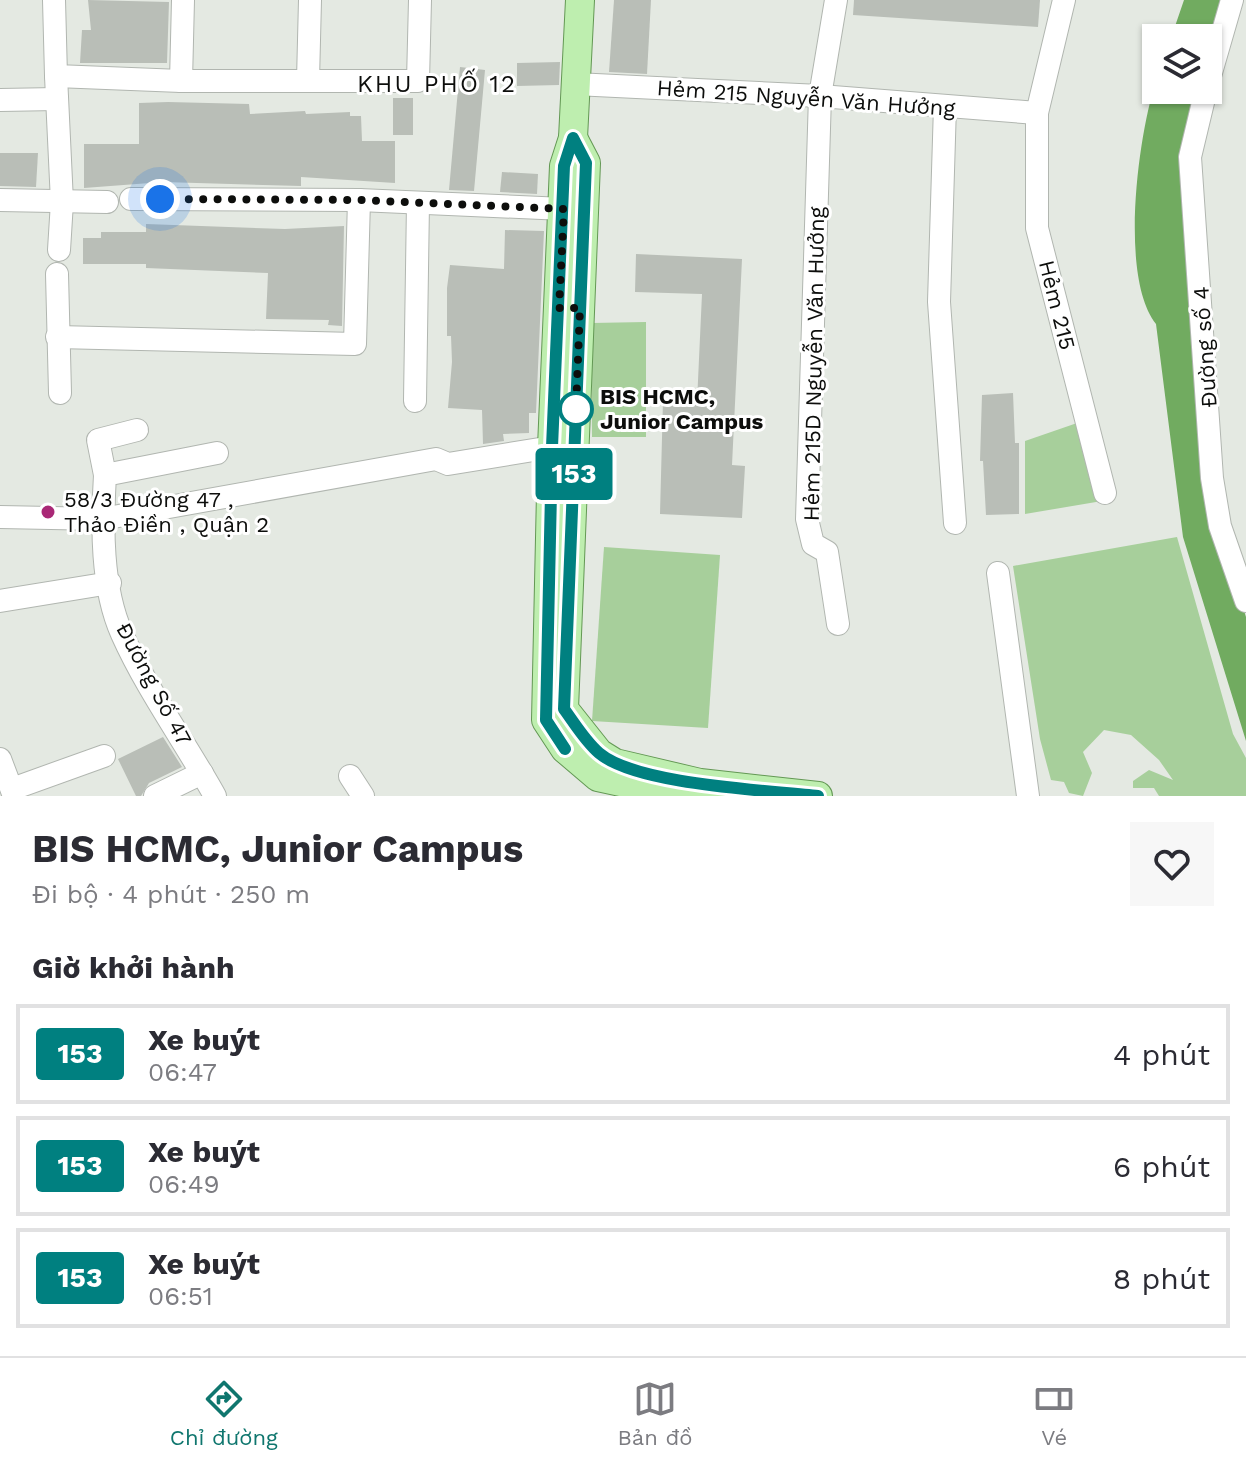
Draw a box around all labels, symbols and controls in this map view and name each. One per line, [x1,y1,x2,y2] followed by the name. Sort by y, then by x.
[1142,24,1222,104] map controls
[1142,24,1222,104] button: layers
[357,68,517,98] district label: KHU PHỐ 12
[656,75,956,121] street label: Hẻm 215 Nguyễn Văn Hưởng
[140,179,180,219] your location
[799,206,829,522] street label: Hẻm 215D Nguyễn Văn Hưởng
[1034,258,1080,352] street label: Hẻm 215
[1188,285,1222,409] street label: Đường số 4
[600,384,764,434] place label: BIS HCMC, Junior Campus
[559,392,593,426] marker: BIS HCMC, Junior Campus
[528,448,620,500] line badge: 153
[552,457,597,490] text: 153
[64,487,269,537] place label: 58/3 Đường 47 , Thảo Điền , Quận 2
[39,503,57,521] marker: 58/3 Đường 47 , Thảo Điền , Quận 2
[111,618,197,750] street label: Đường Số 47
[1130,822,1214,906] button: heart
[32,827,523,871] text: BIS HCMC, Junior Campus
[32,879,310,909] text: Đi bộ · 4 phút · 250 m
[32,950,235,985] text: Giờ khởi hành
[148,1022,260,1057] text: Xe buýt
[58,1037,103,1070] text: 153
[1113,1037,1210,1072] text: 4 phút
[148,1057,217,1087] text: 06:47
[148,1134,260,1169] text: Xe buýt
[58,1149,103,1182] text: 153
[1113,1149,1210,1184] text: 6 phút
[148,1169,220,1199] text: 06:49
[148,1246,260,1281] text: Xe buýt
[58,1261,103,1294] text: 153
[1113,1261,1210,1296] text: 8 phút
[148,1281,213,1311] text: 06:51
[170,1377,278,1450] tab: Chỉ đường
[618,1377,692,1450] tab: Bản đồ
[1032,1377,1076,1450] tab: Vé

